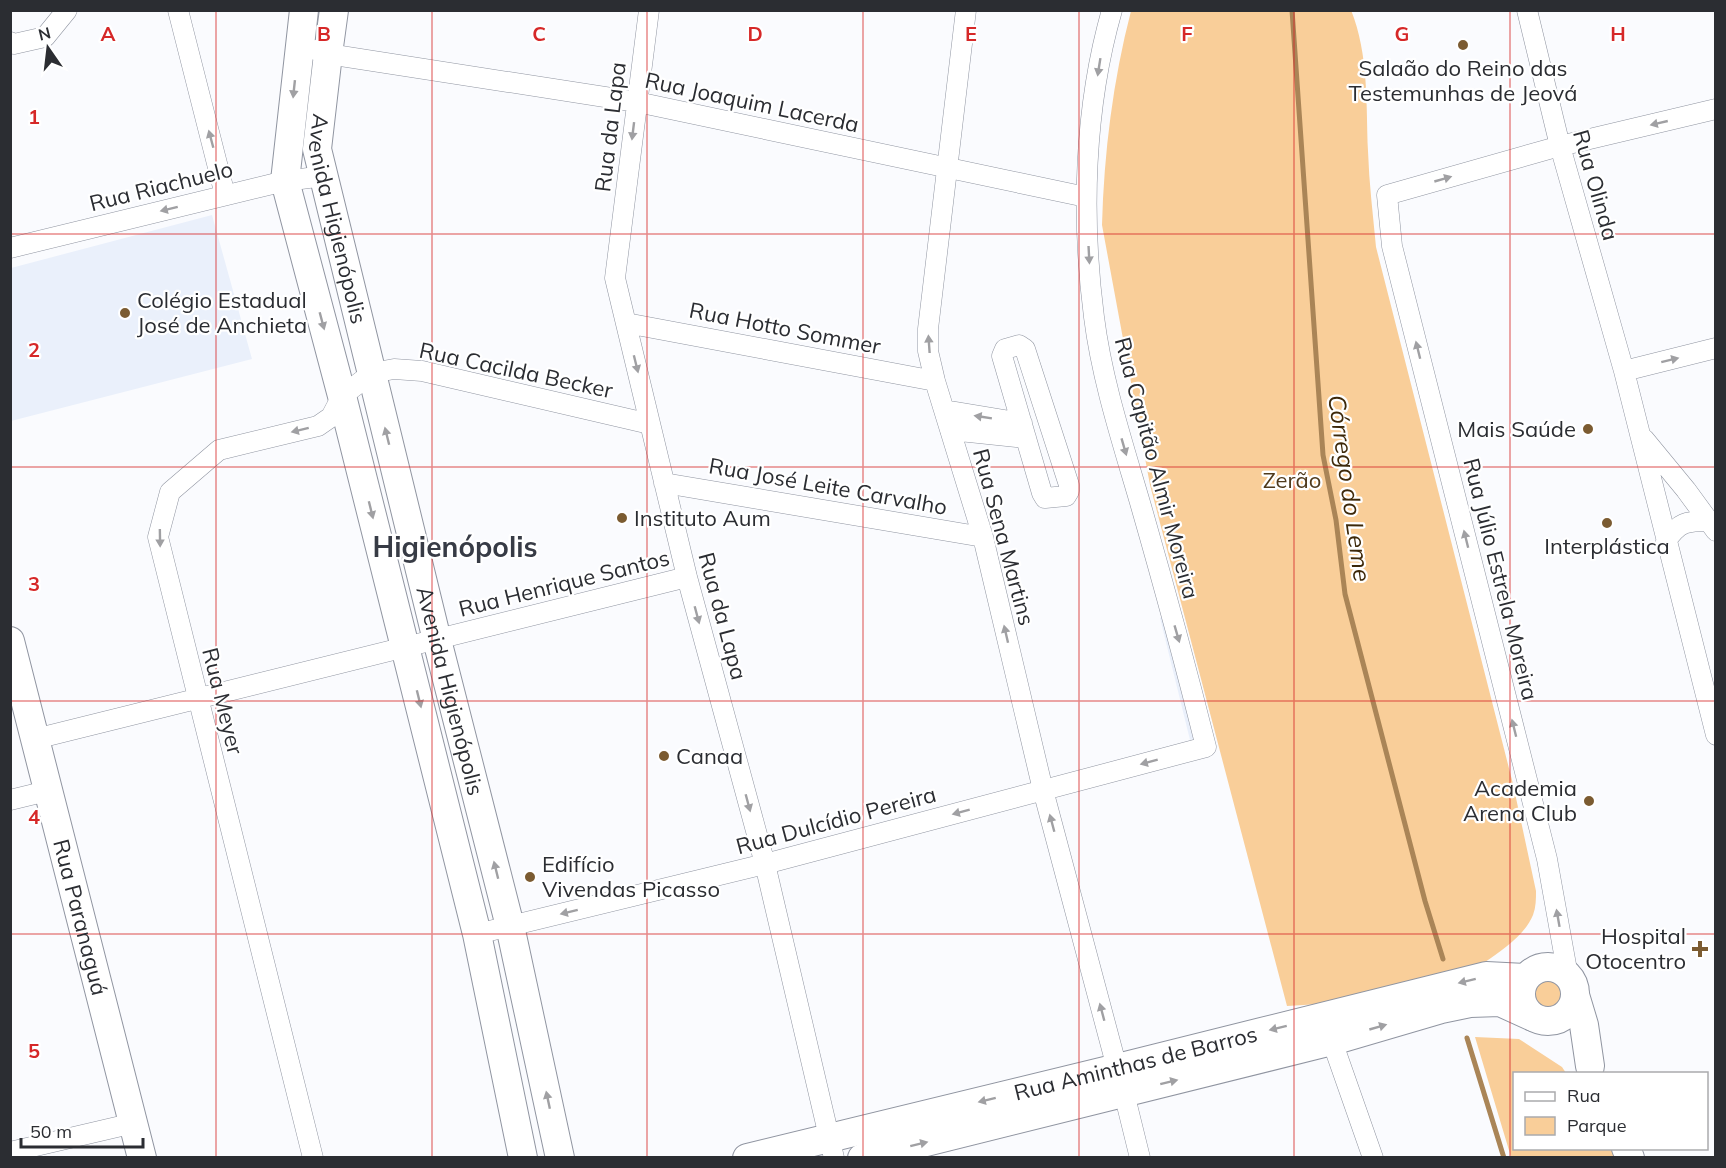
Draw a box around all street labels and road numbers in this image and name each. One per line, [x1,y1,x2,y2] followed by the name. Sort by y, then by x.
[588,60,632,194] street label: Rua da Lapa
[642,66,862,138] street label: Rua Joaquim Lacerda
[303,112,373,326] street label: Avenida Higienópolis
[1567,127,1625,243] street label: Rua Olinda
[86,155,236,217] street label: Rua Riachuelo
[687,296,883,360] street label: Rua Hotto Sommer
[1109,334,1205,602] street label: Rua Capitão Almir Moreira
[417,336,615,404] street label: Rua Cacilda Becker
[967,446,1041,628] street label: Rua Sena Martins
[707,451,949,521] street label: Rua José Leite Carvalho
[1457,455,1545,703] street label: Rua Júlio Estrela Moreira
[456,543,672,623] street label: Rua Henrique Santos
[693,549,753,683] street label: Rua da Lapa
[410,583,490,798] street label: Avenida Higienópolis
[196,645,250,757] street label: Rua Meyer
[733,780,939,860] street label: Rua Dulcídio Pereira
[47,836,114,998] street label: Rua Paranaguá
[1011,1020,1260,1107] street label: Rua Aminthas de Barros

